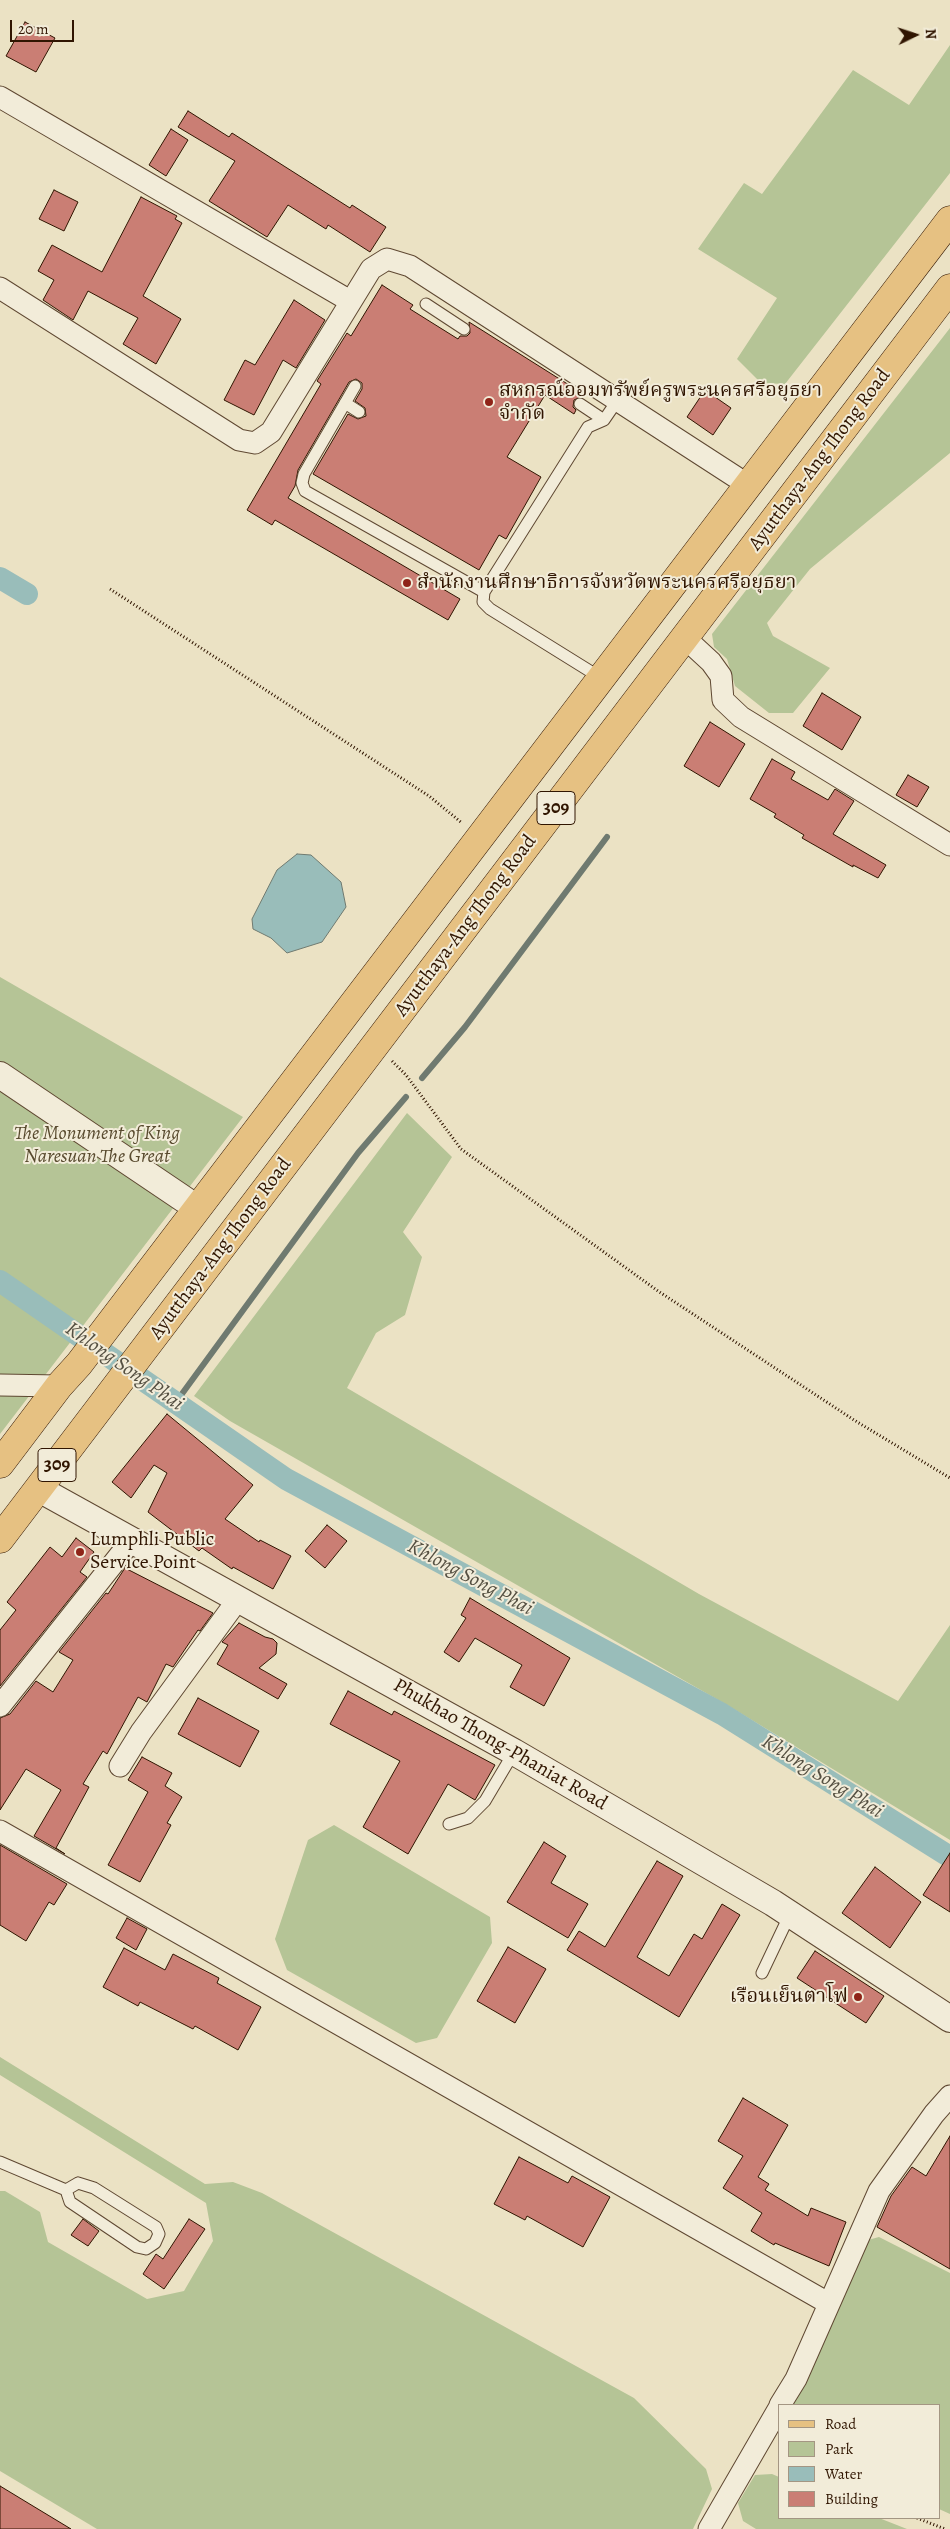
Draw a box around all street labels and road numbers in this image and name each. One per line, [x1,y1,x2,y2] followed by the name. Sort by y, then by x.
[744,365,896,555] street label: Ayutthaya-Ang Thong Road
[537,791,575,824] road number: 309
[390,831,542,1021] street label: Ayutthaya-Ang Thong Road
[145,1154,297,1344] street label: Ayutthaya-Ang Thong Road
[38,1448,76,1482] road number: 309
[389,1674,611,1816] street label: Phukhao Thong-Phaniat Road

